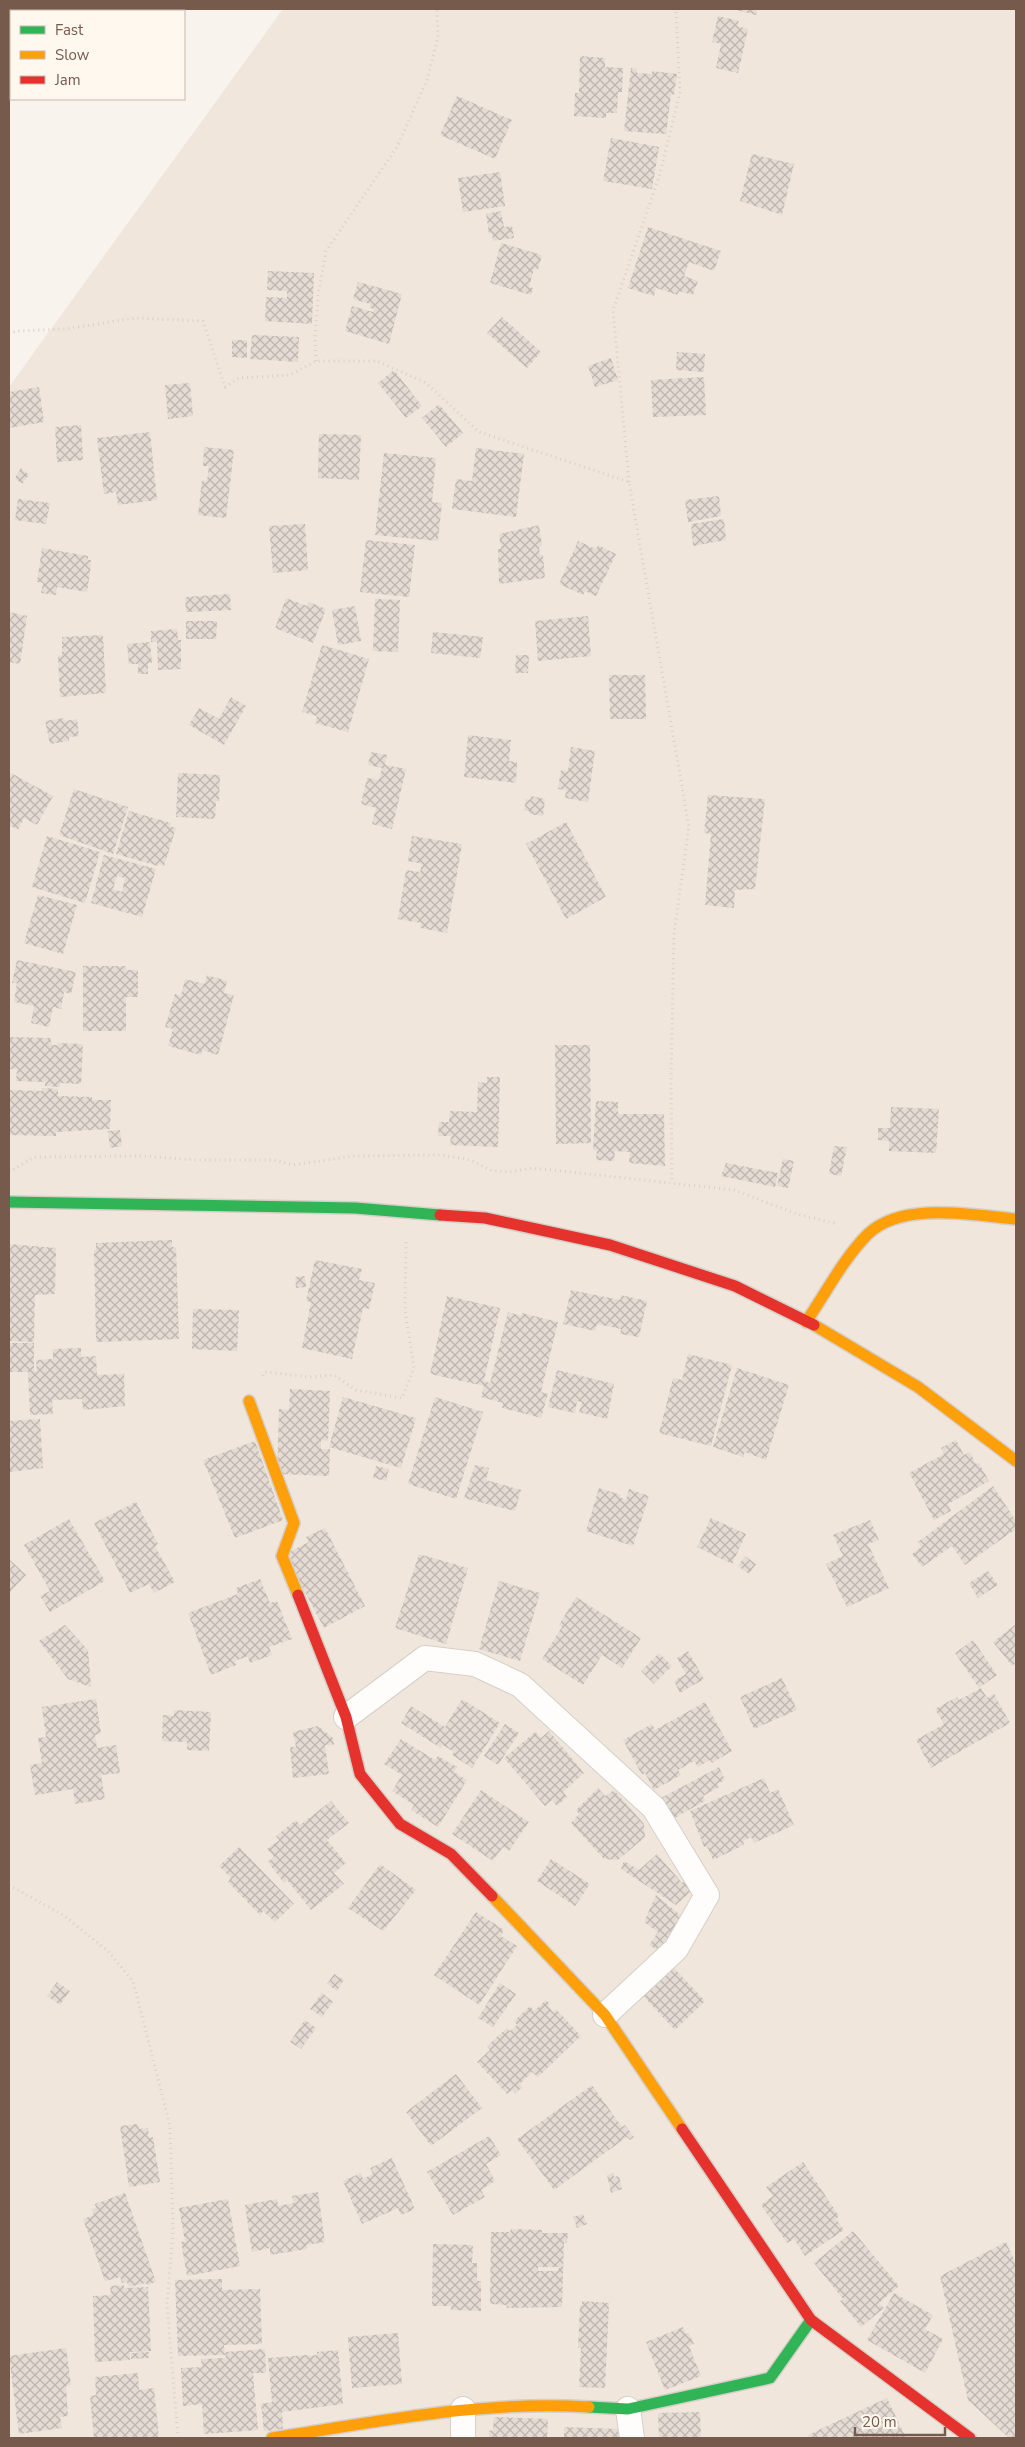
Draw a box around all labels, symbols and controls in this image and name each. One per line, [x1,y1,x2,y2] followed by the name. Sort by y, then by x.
[10,10,185,100] legend
[55,20,84,40] text: Fast
[55,45,90,65] text: Slow
[54,70,81,90] text: Jam
[855,2404,945,2436] scale bar
[862,2412,897,2432] text: 20 m

